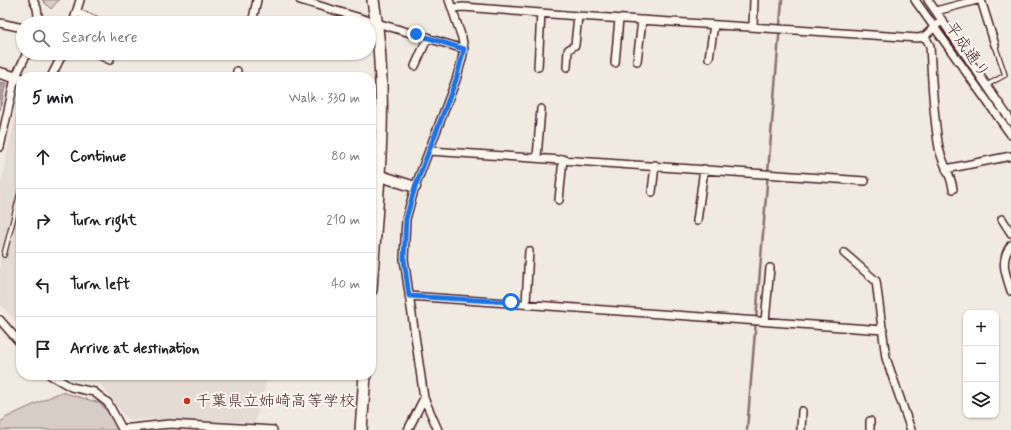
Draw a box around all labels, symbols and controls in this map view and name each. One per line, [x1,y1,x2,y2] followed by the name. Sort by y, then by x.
[16,16,376,60] search box
[940,18,994,82] street label: 平成通り
[407,25,425,43] route end
[30,27,52,49] icon: search
[62,28,138,48] text: Search here
[32,87,74,109] text: 5 min
[289,90,360,107] text: Walk · 330 m
[32,146,54,168] icon: ahead
[70,147,126,167] text: Continue
[331,148,360,165] text: 80 m
[32,210,54,232] icon: right
[70,211,137,231] text: Turn right
[326,212,360,229] text: 210 m
[32,274,54,296] icon: left
[70,275,130,295] text: Turn left
[331,276,360,293] text: 40 m
[502,293,520,311] route start
[963,310,999,418] map controls
[963,310,999,346] button: +
[32,338,54,360] icon: arrive
[70,339,199,359] text: Arrive at destination
[963,346,999,382] button: −
[963,382,999,418] button: layers
[195,391,355,412] place label: 千葉県立姉崎高等学校
[182,396,192,406] marker: 千葉県立姉崎高等学校

